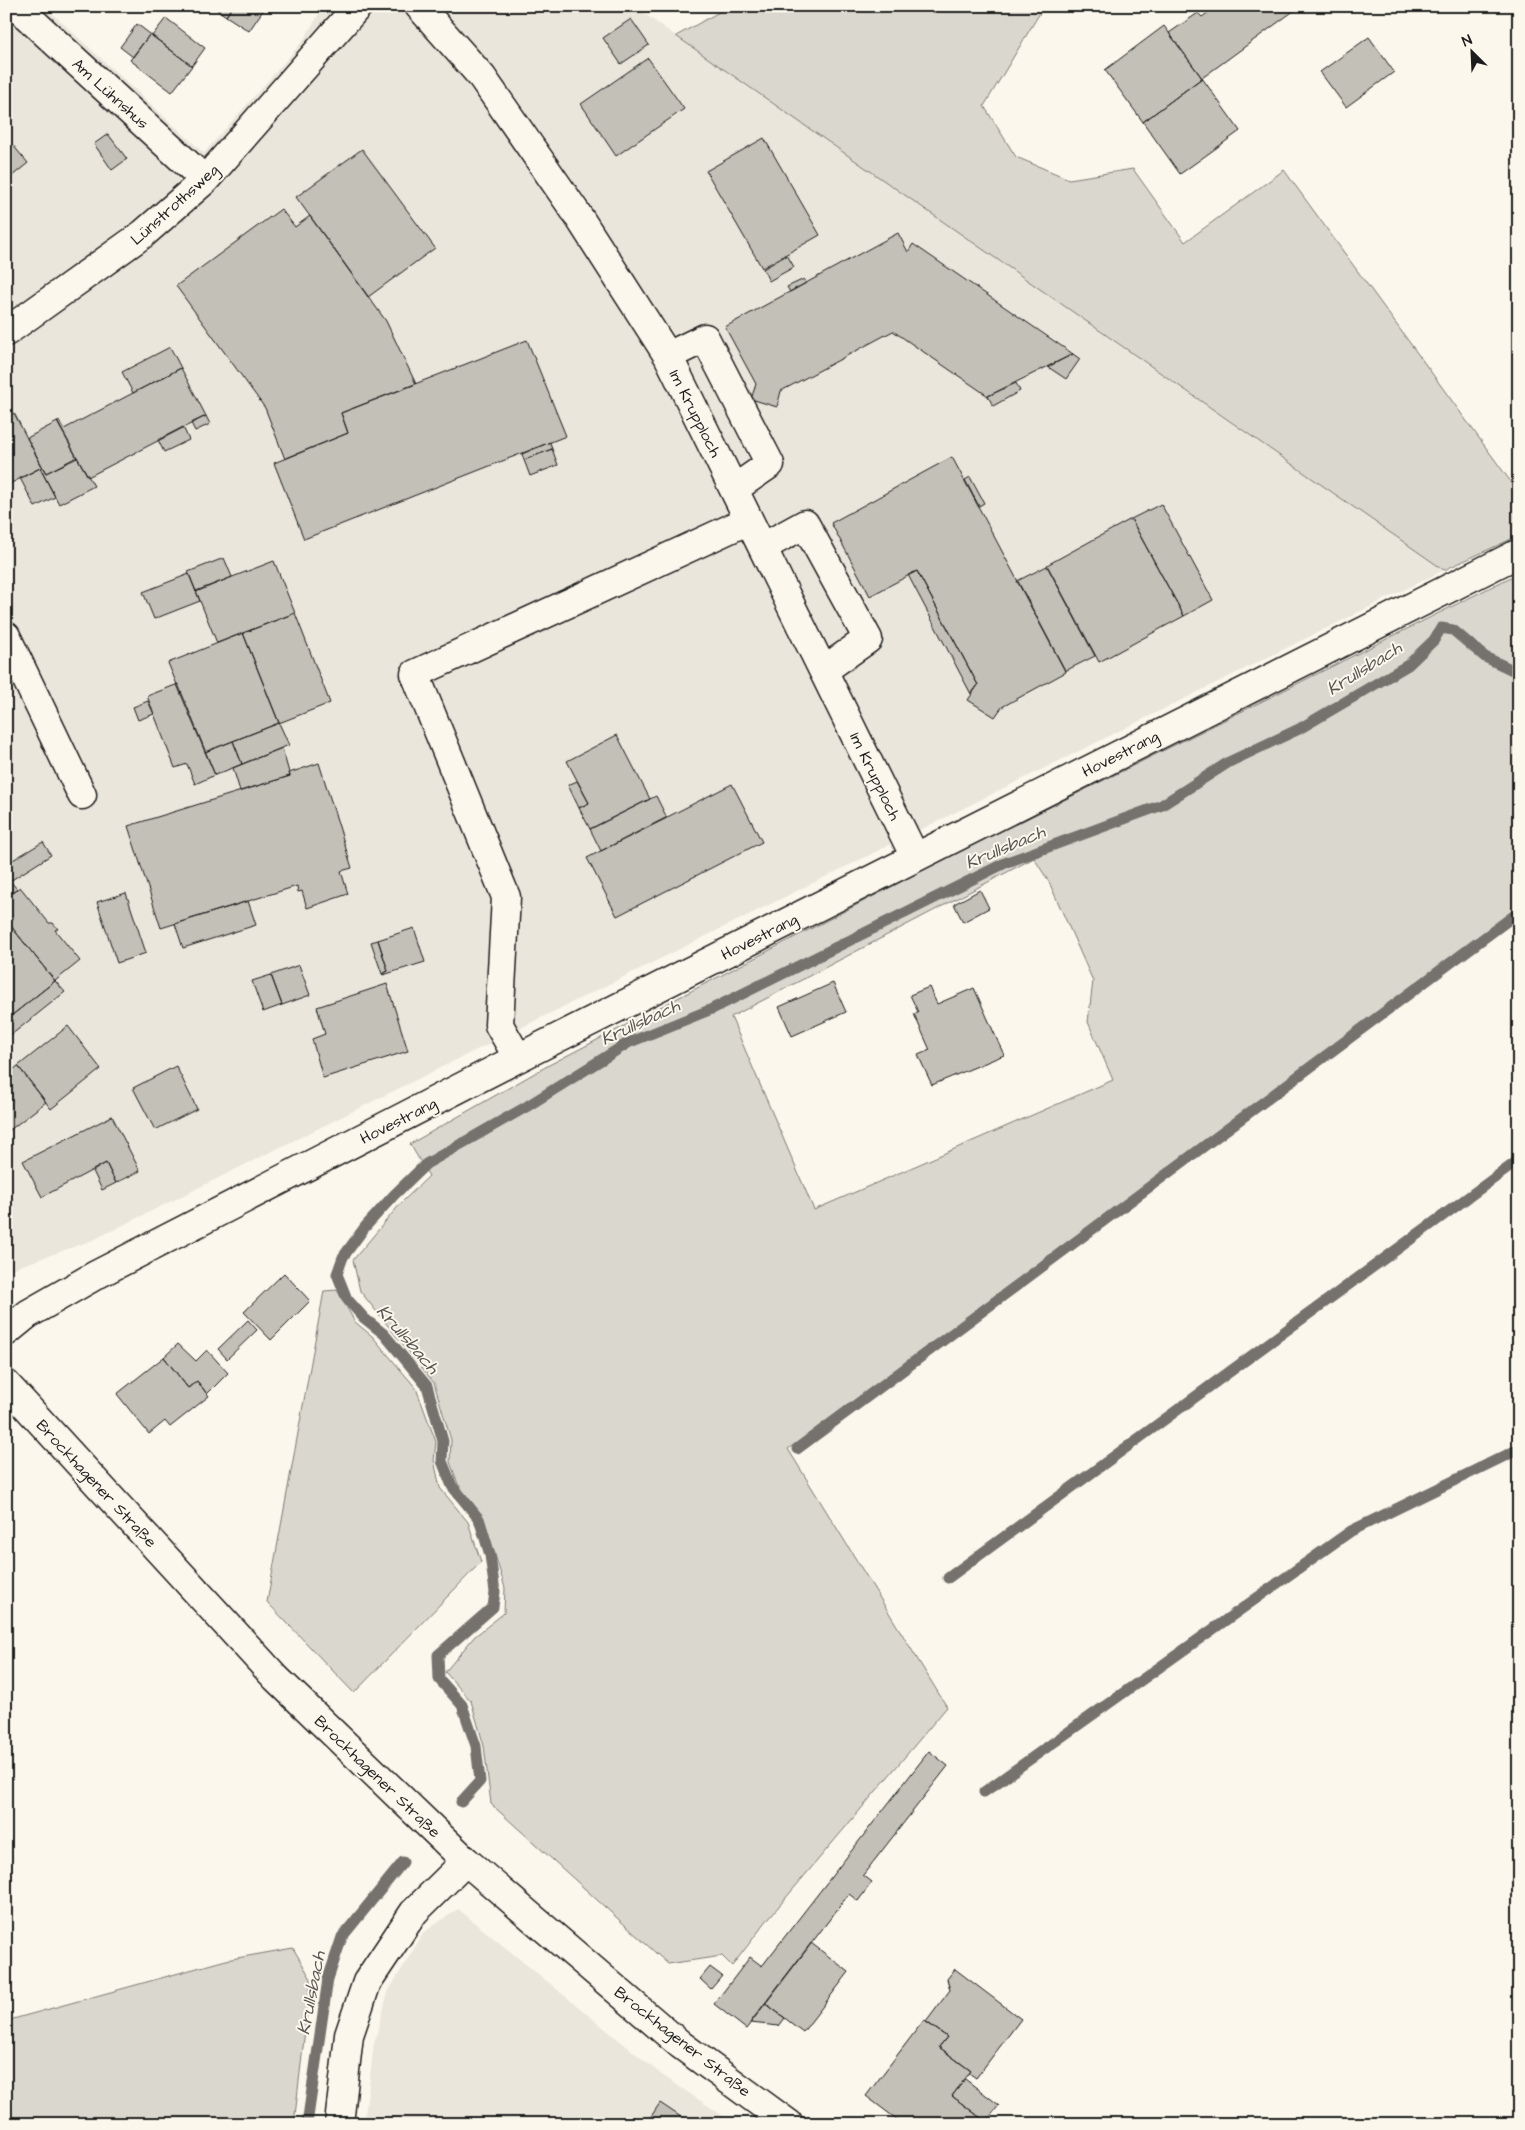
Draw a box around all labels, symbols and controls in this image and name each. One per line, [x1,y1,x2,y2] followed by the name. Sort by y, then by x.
[1448,28,1498,78] north arrow
[1459,30,1475,52] text: N
[67,53,153,134] street label: Am Lühnshus
[126,159,224,251] street label: Lünstrothsweg
[664,366,727,461] street label: Im Krupploch
[1322,635,1408,701] water label: Krullsbach
[1078,725,1163,784] street label: Hovestrang
[844,729,906,824] street label: Im Krupploch
[962,819,1050,875] water label: Krullsbach
[717,908,802,967] street label: Hovestrang
[597,993,685,1052] water label: Krullsbach
[356,1092,441,1151] street label: Hovestrang
[371,1299,445,1380] water label: Krullsbach
[30,1415,162,1553] street label: Brockhagener Straße
[309,1711,446,1844] street label: Brockhagener Straße
[291,1948,332,2037] water label: Krullsbach
[609,1981,756,2103] street label: Brockhagener Straße

